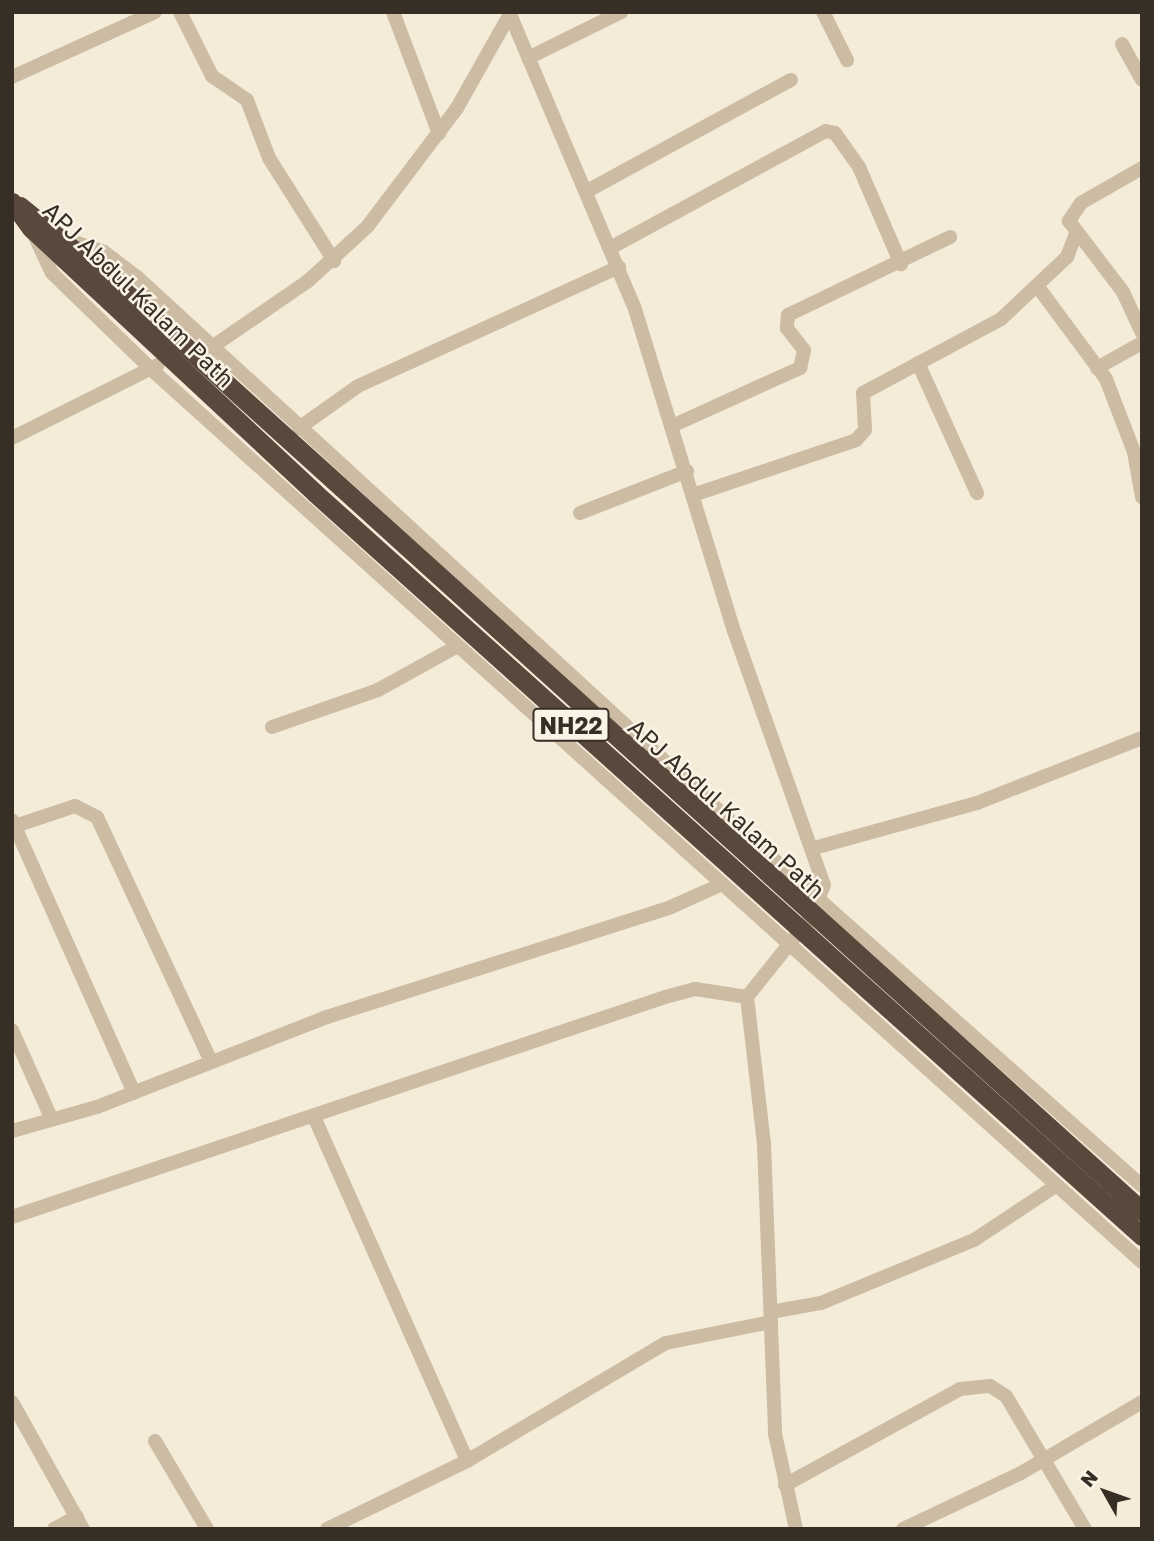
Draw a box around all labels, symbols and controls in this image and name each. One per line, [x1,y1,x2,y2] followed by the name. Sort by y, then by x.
[37,195,241,393] street label: APJ Abdul Kalam Path
[531,706,611,744] road number: NH22
[623,712,831,904] street label: APJ Abdul Kalam Path
[1070,1457,1140,1527] north arrow
[1075,1465,1102,1491] text: N

